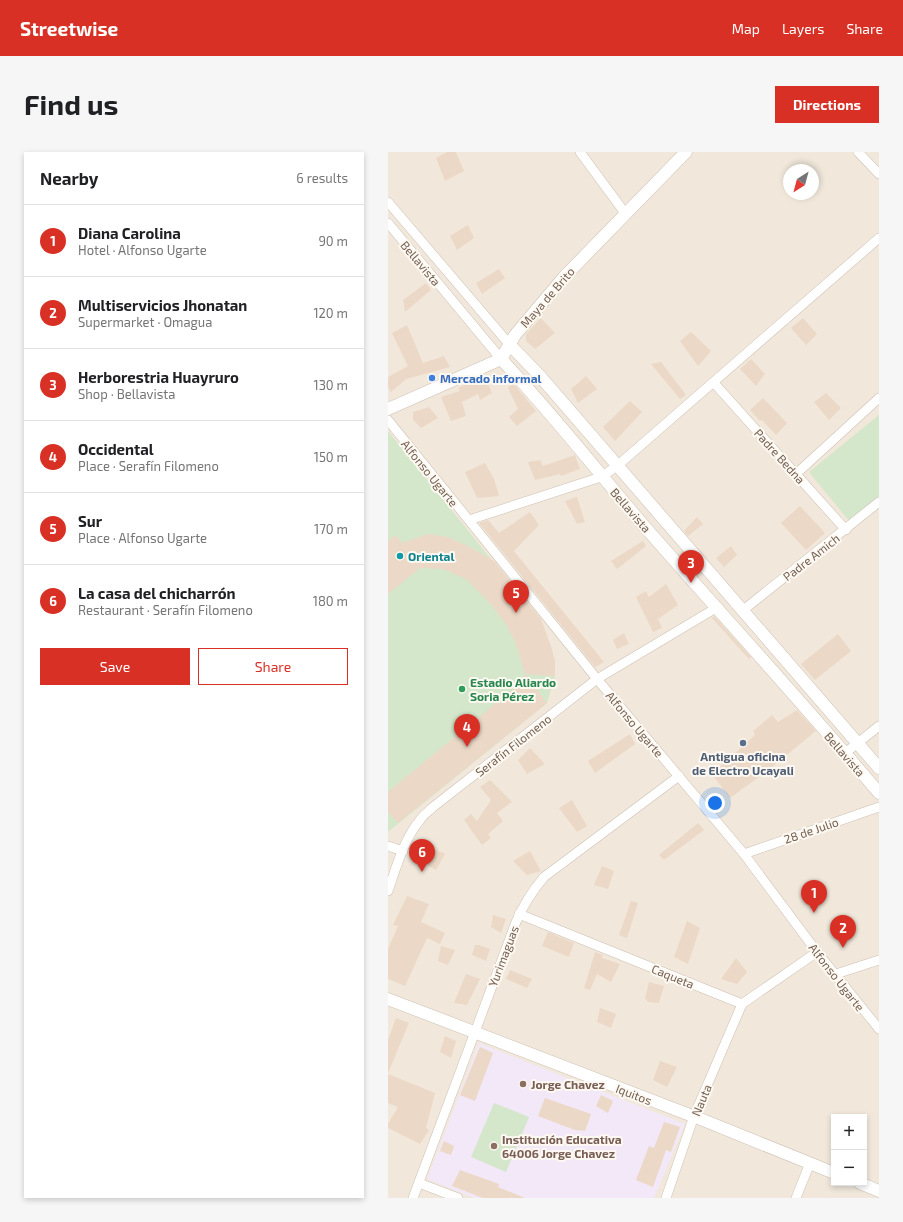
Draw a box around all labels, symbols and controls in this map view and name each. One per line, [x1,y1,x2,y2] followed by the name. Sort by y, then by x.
[20,17,118,40] text: Streetwise
[732,20,760,37] text: Map
[782,20,824,37] text: Layers
[846,20,883,37] text: Share
[775,86,879,123] button: Directions
[24,87,118,121] text: Find us
[783,164,819,200] north arrow
[40,168,98,188] text: Nearby
[296,170,348,186] text: 6 results
[78,224,181,242] text: Diana Carolina
[50,233,56,249] text: 1
[318,233,348,249] text: 90 m
[398,238,444,288] street label: Bellavista
[78,242,207,258] text: Hotel · Alfonso Ugarte
[517,264,577,330] street label: Maya de Brito
[78,296,247,314] text: Multiservicios Jhonatan
[49,305,57,321] text: 2
[313,305,348,321] text: 120 m
[78,314,212,330] text: Supermarket · Omagua
[78,368,239,386] text: Herborestria Huayruro
[440,371,541,385] place label: Mercado informal
[427,373,437,383] marker: Mercado informal
[49,377,57,393] text: 3
[313,377,348,393] text: 130 m
[78,386,175,402] text: Shop · Bellavista
[752,426,808,486] street label: Padre Bedna
[399,437,461,509] street label: Alfonso Ugarte
[78,440,154,458] text: Occidental
[49,449,57,465] text: 4
[314,449,348,465] text: 150 m
[78,458,219,474] text: Place · Serafín Filomeno
[608,485,654,535] street label: Bellavista
[78,512,102,530] text: Sur
[49,521,57,537] text: 5
[314,521,348,537] text: 170 m
[78,530,207,546] text: Place · Alfonso Ugarte
[780,531,842,583] street label: Padre Amich
[408,549,454,563] place label: Oriental
[678,550,704,583] pin: 3
[395,551,405,561] marker: Oriental
[503,580,529,613] pin: 5
[78,584,236,602] text: La casa del chicharrón
[49,593,57,609] text: 6
[313,593,348,609] text: 180 m
[78,602,253,618] text: Restaurant · Serafín Filomeno
[40,648,190,685] button: Save
[198,648,348,685] button: Share
[470,675,556,703] place label: Estadio Aliardo Soria Pérez
[457,684,467,694] marker: Estadio Aliardo Soria Pérez
[603,688,667,760] street label: Alfonso Ugarte
[472,711,554,779] street label: Serafín Filomeno
[454,714,480,747] pin: 4
[822,729,868,779] street label: Bellavista
[738,738,748,748] marker: Antigua oficina de Electro Ucayali
[692,749,794,778] place label: Antigua oficina de Electro Ucayali
[705,793,725,813] your location
[782,814,840,846] street label: 28 de Julio
[409,839,435,872] pin: 6
[801,880,827,913] pin: 1
[830,915,856,948] pin: 2
[485,924,521,988] street label: Yurimaguas
[806,940,868,1014] street label: Alfonso Ugarte
[650,961,696,991] street label: Caqueta
[531,1077,605,1091] place label: Jorge Chavez
[518,1079,528,1089] marker: Jorge Chavez
[614,1081,654,1107] street label: Iquitos
[688,1082,714,1118] street label: Nauta
[831,1114,867,1186] map controls
[831,1114,867,1150] button: +
[502,1132,622,1160] place label: Institución Educativa 64006 Jorge Chavez
[489,1141,499,1151] marker: Institución Educativa 64006 Jorge Chavez
[831,1150,867,1186] button: −

